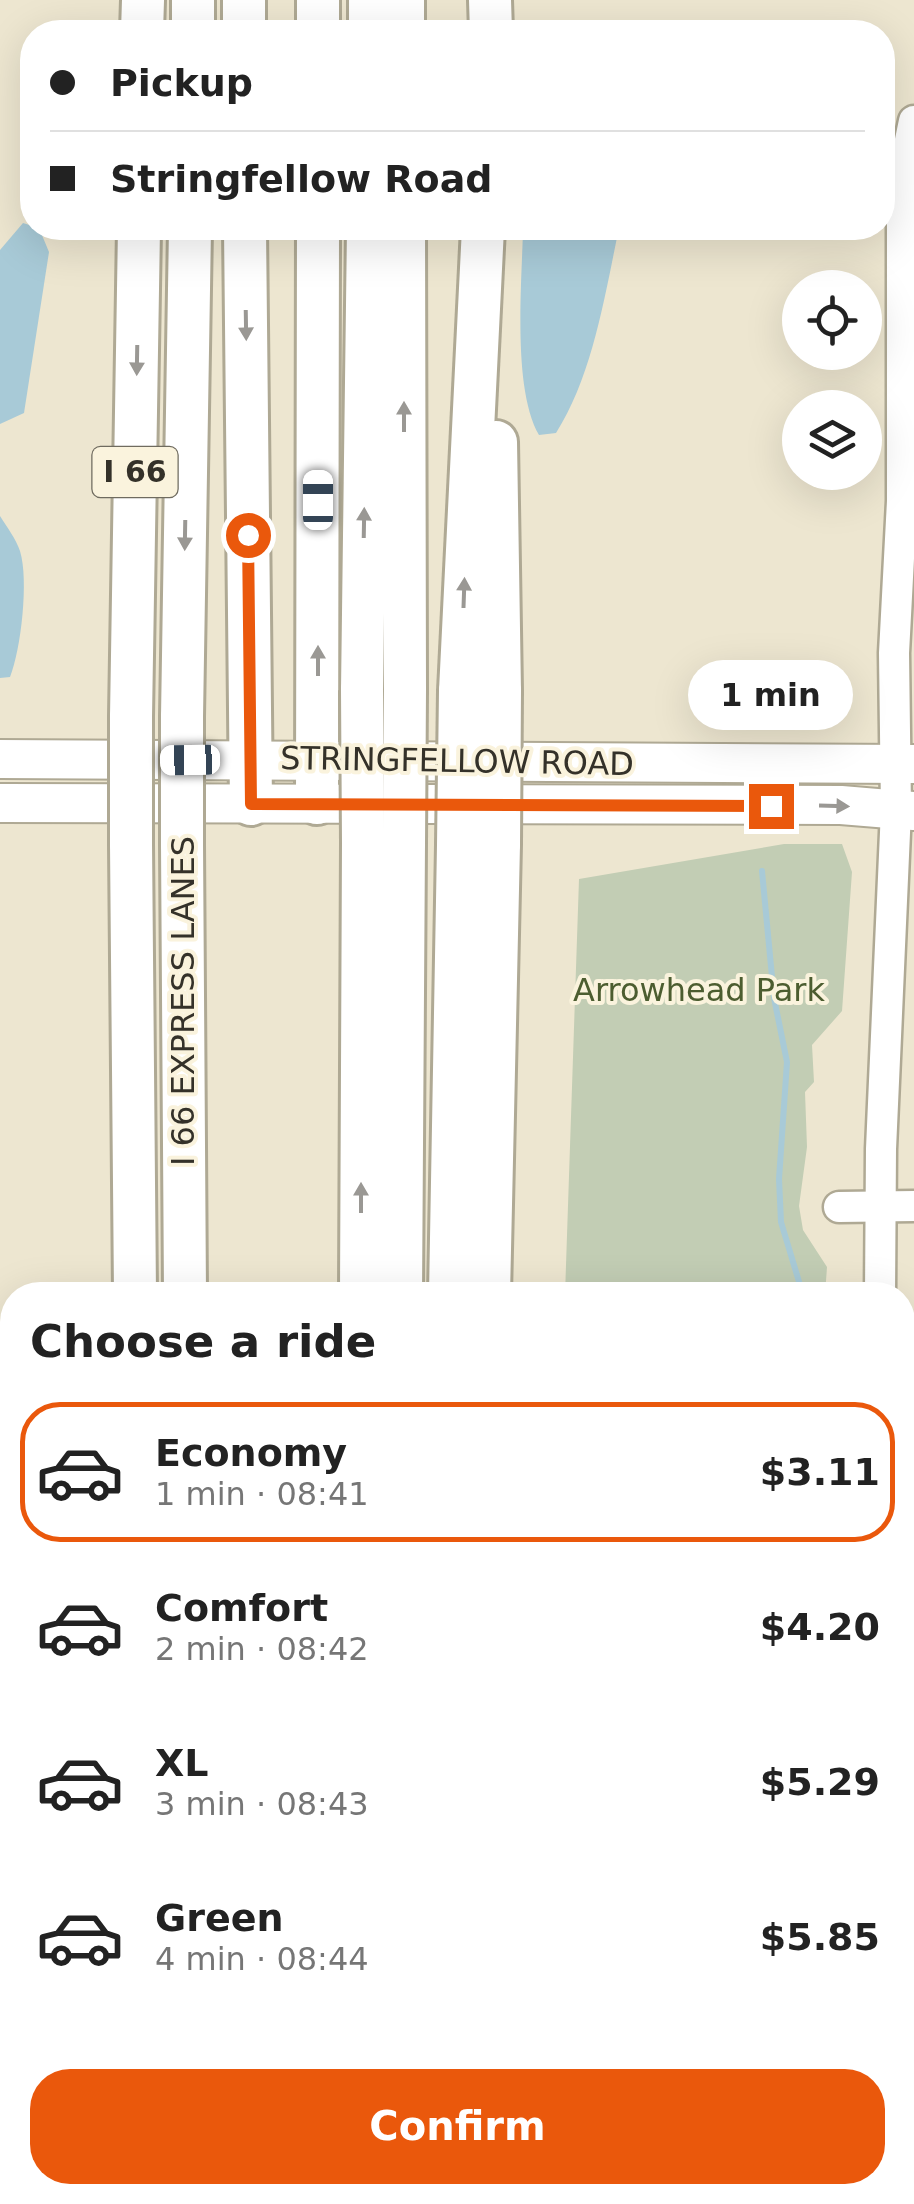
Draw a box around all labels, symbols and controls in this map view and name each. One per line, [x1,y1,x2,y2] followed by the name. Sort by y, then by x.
[110,61,253,105] text: Pickup
[110,157,493,201] text: Stringfellow Road
[782,270,882,490] map controls
[782,270,882,370] button: locate
[238,309,254,341] one-way arrow
[129,344,145,376] one-way arrow
[782,390,882,490] button: layers
[396,401,412,433] one-way arrow
[92,447,178,497] road number: I 66
[303,470,333,530] car
[356,506,372,538] one-way arrow
[226,513,271,558] route start
[176,519,192,551] one-way arrow
[456,577,472,609] one-way arrow
[310,645,326,677] one-way arrow
[688,661,854,731] callout: 1 min
[720,676,821,714] text: 1 min
[280,739,634,783] street label: STRINGFELLOW ROAD
[160,744,220,776] car
[749,784,794,829] route end
[819,799,851,815] one-way arrow
[164,836,202,1166] street label: I 66 EXPRESS LANES
[573,971,825,1009] park label: Arrowhead Park
[354,1181,370,1213] one-way arrow
[30,1315,376,1368] text: Choose a ride
[35,1427,125,1517] icon: car
[155,1431,347,1475] text: Economy
[760,1450,880,1494] text: $3.11
[155,1475,369,1513] text: 1 min · 08:41
[35,1582,125,1672] icon: car
[155,1586,328,1630] text: Comfort
[760,1605,880,1649] text: $4.20
[155,1630,369,1668] text: 2 min · 08:42
[35,1737,125,1827] icon: car
[155,1741,209,1785] text: XL
[760,1760,880,1804] text: $5.29
[155,1785,369,1823] text: 3 min · 08:43
[35,1892,125,1982] icon: car
[155,1896,284,1940] text: Green
[760,1915,880,1959] text: $5.85
[155,1940,369,1978] text: 4 min · 08:44
[30,2069,885,2184] button: Confirm

